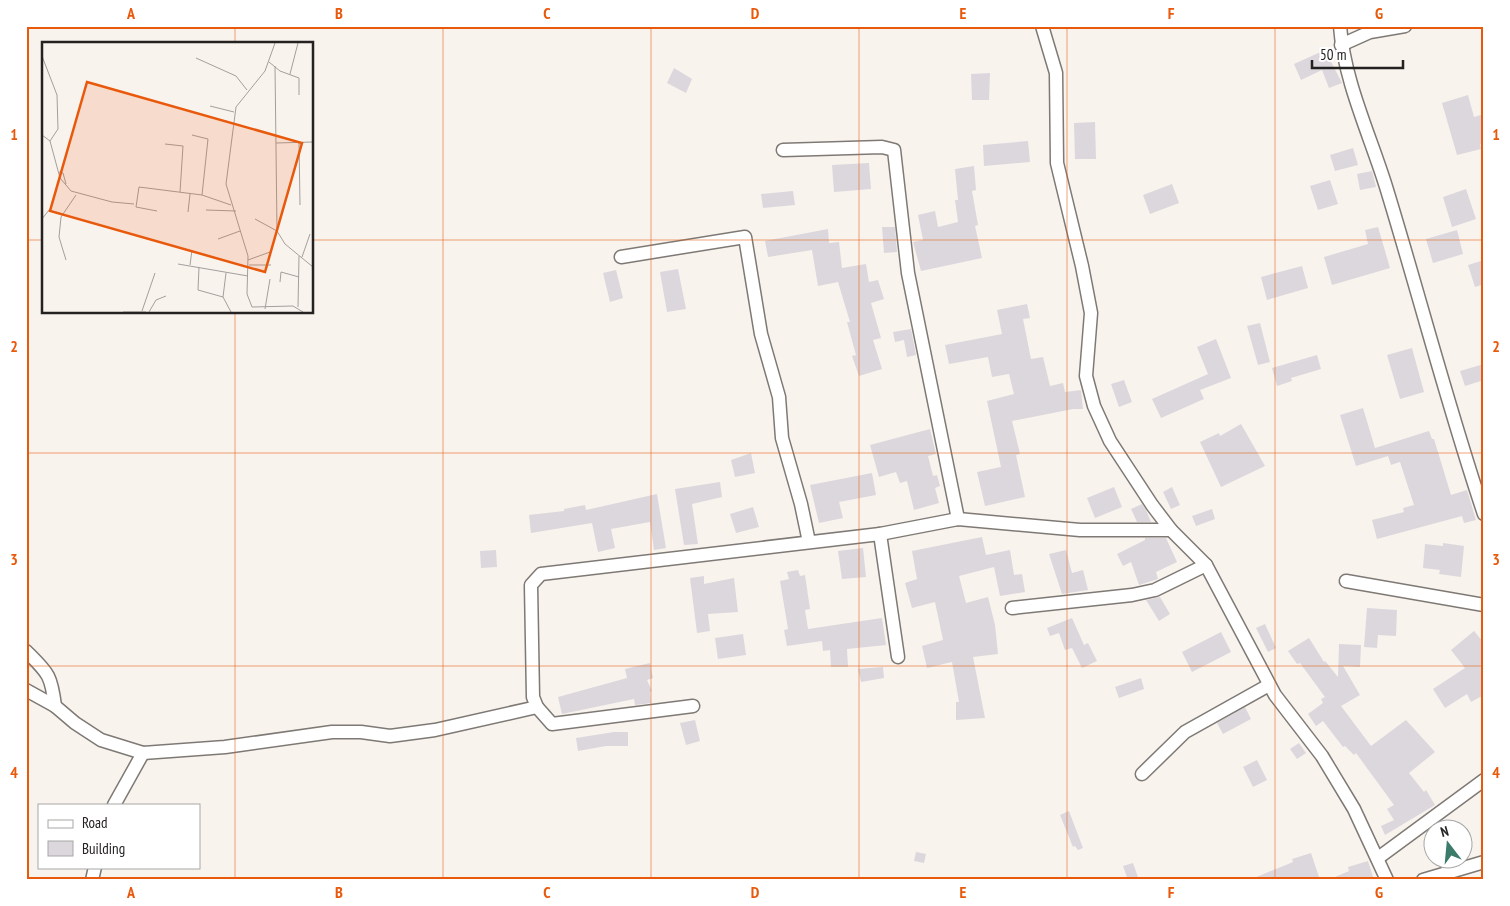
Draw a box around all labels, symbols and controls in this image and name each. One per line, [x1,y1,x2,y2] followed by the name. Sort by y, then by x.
[126,3,136,23] text: A
[335,3,343,23] text: B
[543,3,551,23] text: C
[751,3,760,23] text: D
[960,3,967,23] text: E
[1168,3,1175,23] text: F
[1375,3,1383,23] text: G
[1312,38,1404,70] scale bar
[42,42,314,314] inset map
[1320,45,1346,64] text: 50 m
[10,124,18,144] text: 1
[1492,124,1500,144] text: 1
[10,336,18,356] text: 2
[1492,336,1500,356] text: 2
[10,549,18,569] text: 3
[1492,549,1500,569] text: 3
[10,762,18,782] text: 4
[1492,762,1500,782] text: 4
[38,804,200,868] legend
[82,813,108,832] text: Road
[1422,818,1472,868] north arrow
[1438,822,1451,841] text: N
[82,839,125,858] text: Building
[126,882,136,902] text: A
[335,882,343,902] text: B
[543,882,551,902] text: C
[751,882,760,902] text: D
[960,882,967,902] text: E
[1168,882,1175,902] text: F
[1375,882,1383,902] text: G

